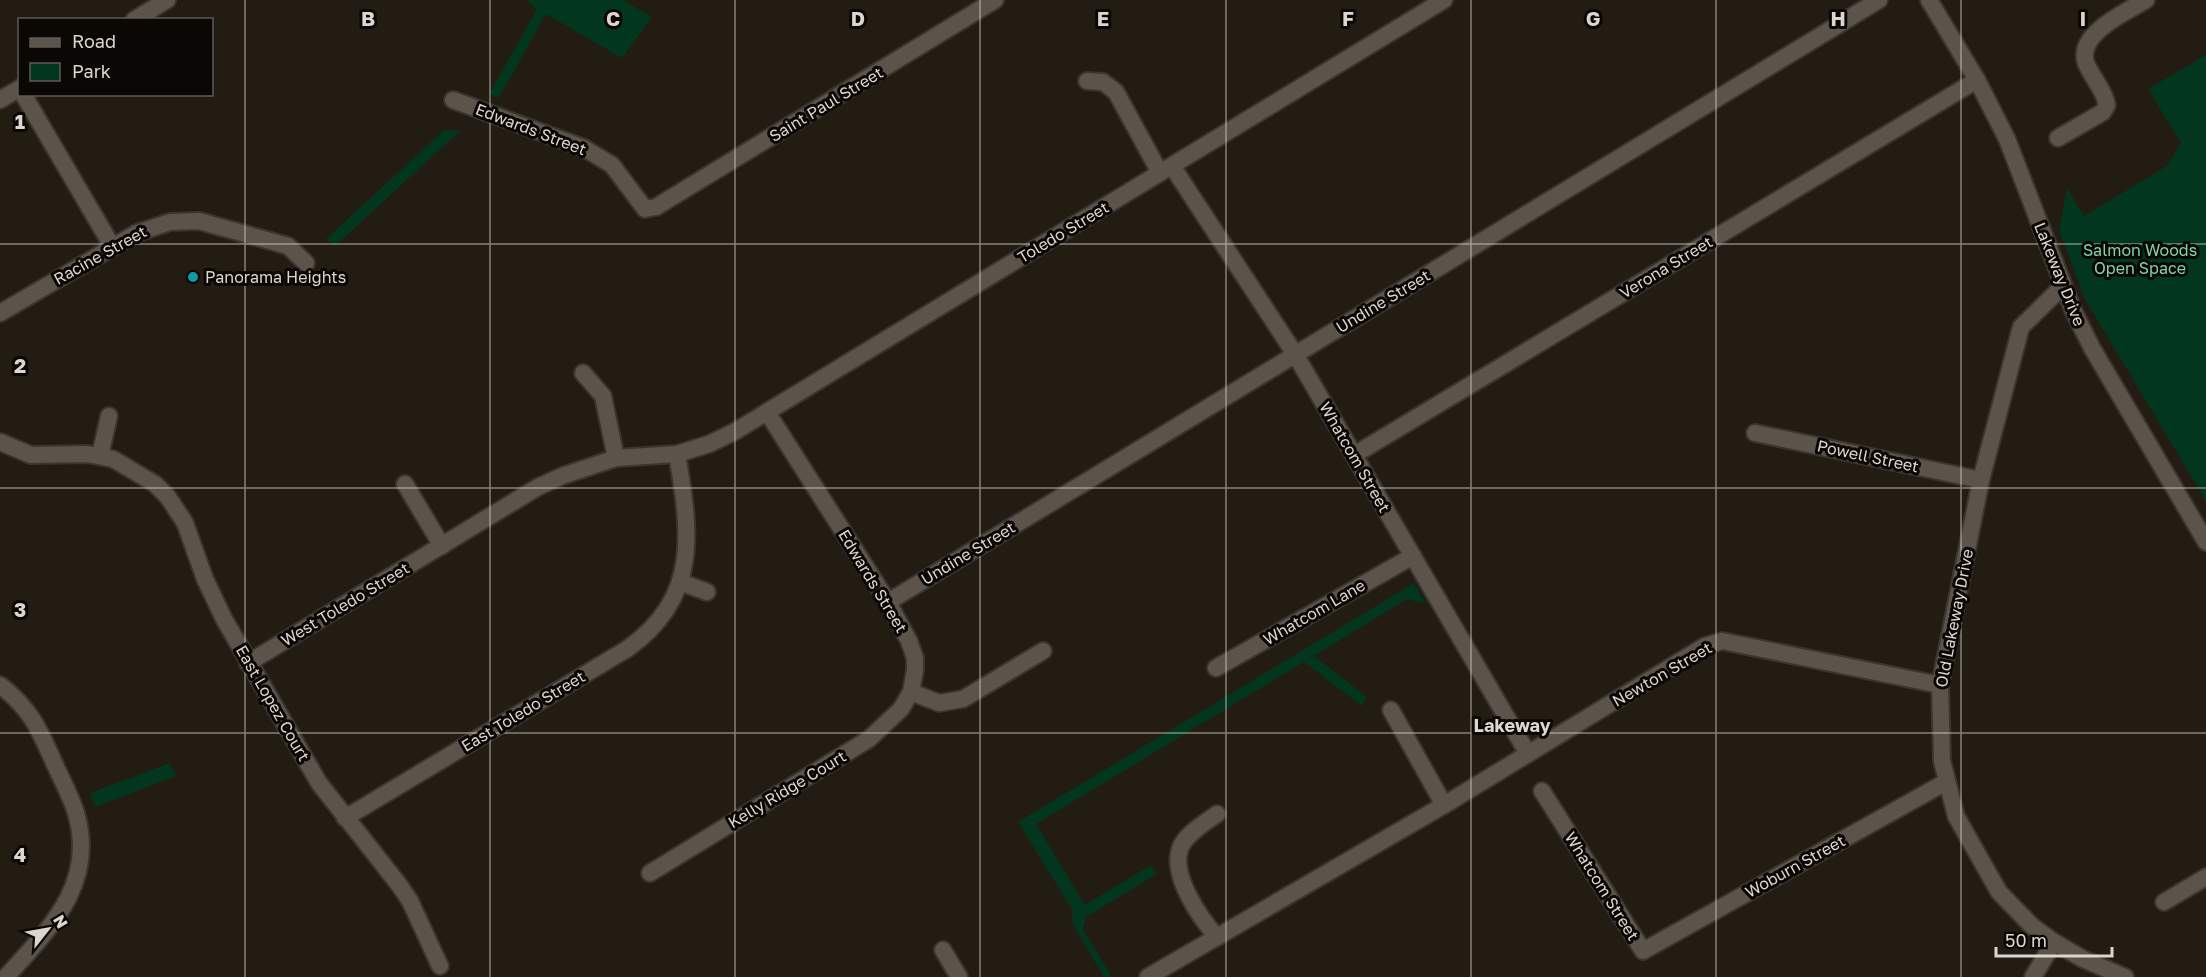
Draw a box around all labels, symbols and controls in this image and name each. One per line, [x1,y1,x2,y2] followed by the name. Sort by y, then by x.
[361,6,375,30] text: B
[606,6,620,30] text: C
[851,6,865,30] text: D
[1097,6,1109,30] text: E
[1342,6,1354,30] text: F
[1586,6,1600,30] text: G
[1830,6,1846,30] text: H
[2080,6,2086,30] text: I
[18,18,213,96] legend
[72,30,116,52] text: Road
[72,60,111,82] text: Park
[765,62,887,146] street label: Saint Paul Street
[473,99,589,159] street label: Edwards Street
[15,109,25,133] text: 1
[1014,197,1112,267] street label: Toledo Street
[2030,219,2090,329] street label: Lakeway Drive
[50,221,150,289] street label: Racine Street
[1616,231,1716,303] street label: Verona Street
[2083,240,2197,278] park label: Salmon Woods Open Space
[1332,265,1434,337] street label: Undine Street
[205,267,346,287] place label: Panorama Heights
[186,270,200,284] marker: Panorama Heights
[14,353,26,377] text: 2
[1315,398,1395,516] street label: Whatcom Street
[1815,435,1921,477] street label: Powell Street
[917,517,1019,589] street label: Undine Street
[834,526,912,636] street label: Edwards Street
[1931,547,1977,689] street label: Old Lakeway Drive
[277,558,413,650] street label: West Toledo Street
[1259,575,1369,649] street label: Whatcom Lane
[14,597,26,621] text: 3
[1609,637,1715,711] street label: Newton Street
[232,641,314,765] street label: East Lopez Court
[458,666,588,756] street label: East Toledo Street
[1474,714,1551,736] district label: Lakeway
[724,746,850,832] street label: Kelly Ridge Court
[1561,828,1643,944] street label: Whatcom Street
[1741,830,1849,902] street label: Woburn Street
[14,842,26,866] text: 4
[18,899,78,959] north arrow
[49,911,73,932] text: N
[1996,920,2112,958] scale bar
[2005,929,2047,951] text: 50 m

